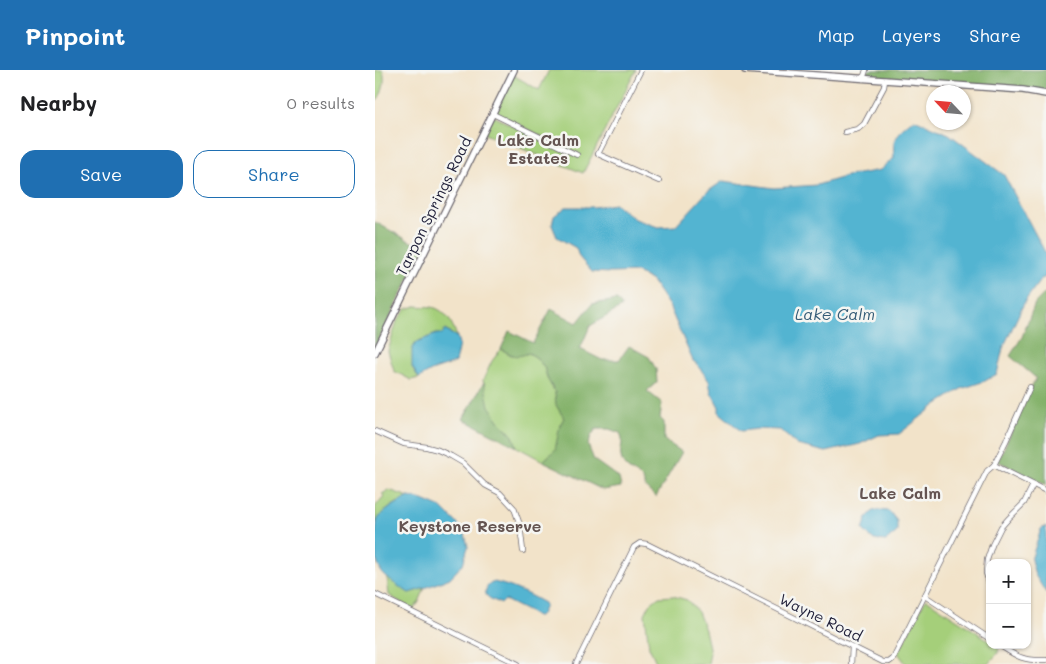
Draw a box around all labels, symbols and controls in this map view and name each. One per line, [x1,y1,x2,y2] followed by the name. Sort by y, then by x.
[25,20,126,51] text: Pinpoint
[818,23,854,47] text: Map
[882,23,941,47] text: Layers
[969,23,1021,47] text: Share
[926,85,971,130] north arrow
[20,89,97,116] text: Nearby
[287,92,355,113] text: 0 results
[497,129,579,168] district label: Lake Calm Estates
[391,133,475,279] street label: Tarpon Springs Road
[20,150,183,198] button: Save
[193,150,355,198] button: Share
[795,303,875,324] water label: Lake Calm
[859,482,941,503] district label: Lake Calm
[399,515,541,536] district label: Keystone Reserve
[986,559,1031,649] map controls
[986,559,1031,604] button: +
[776,588,866,646] street label: Wayne Road
[986,604,1031,649] button: −

